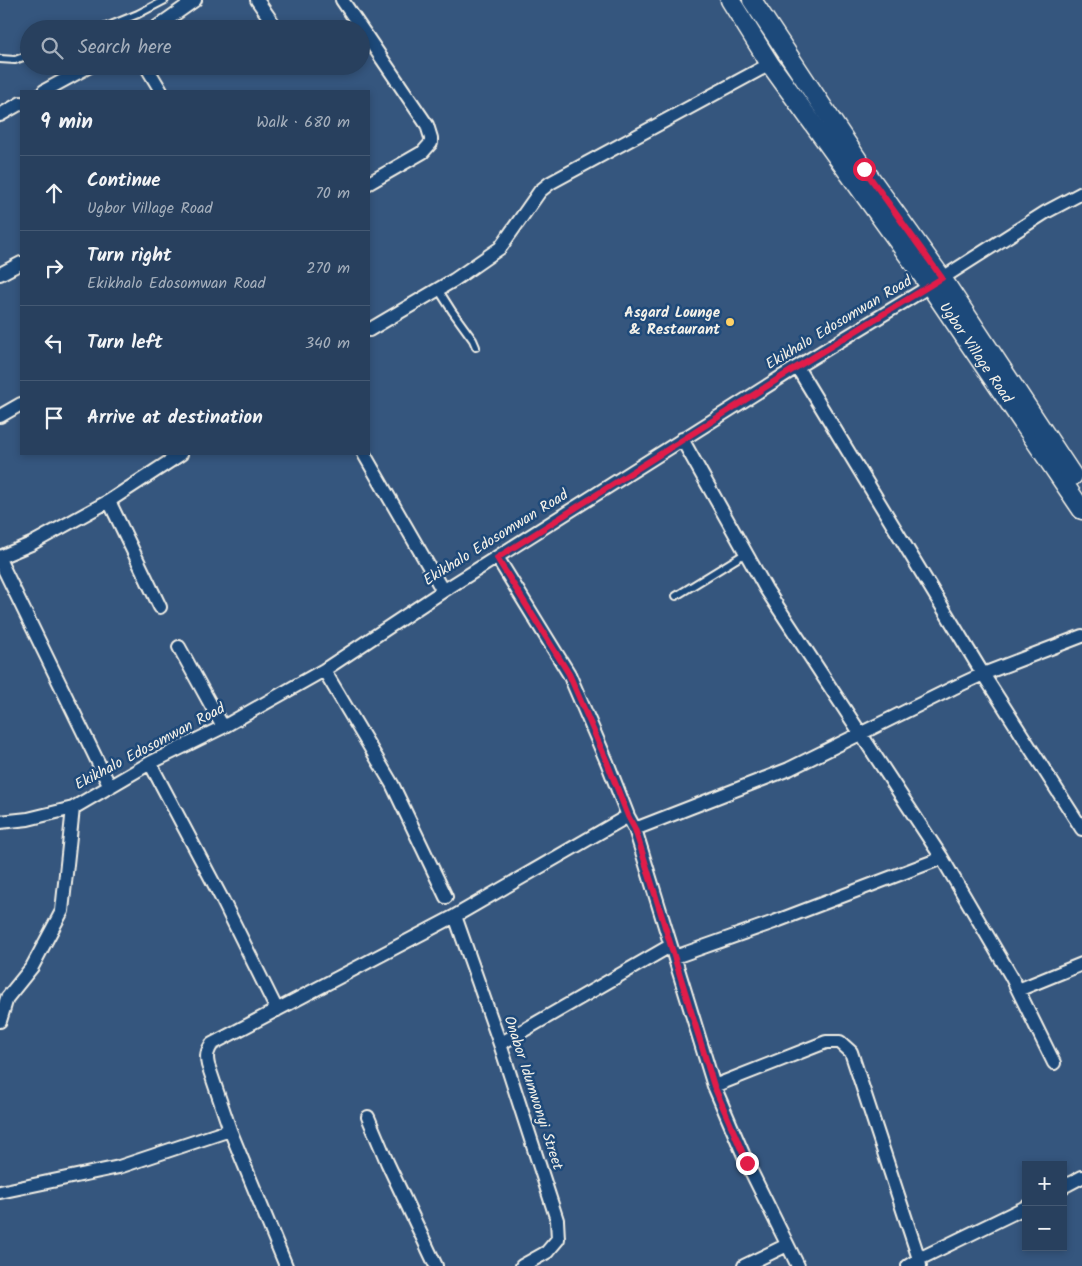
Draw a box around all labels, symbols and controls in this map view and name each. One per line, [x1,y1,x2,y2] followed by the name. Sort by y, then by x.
[20,20,370,75] search box
[78,33,172,63] text: Search here
[38,34,66,62] icon: search
[40,106,93,139] text: 9 min
[256,110,350,135] text: Walk · 680 m
[853,158,876,181] route start
[87,166,160,196] text: Continue
[40,179,68,207] icon: ahead
[315,181,350,206] text: 70 m
[87,196,213,221] text: Ugbor Village Road
[87,241,172,271] text: Turn right
[40,254,68,282] icon: right
[306,256,350,281] text: 270 m
[761,269,917,376] street label: Ekikhalo Edosomwan Road
[87,271,266,296] text: Ekikhalo Edosomwan Road
[932,297,1019,409] street label: Ugbor Village Road
[624,301,721,342] place label: Asgard Lounge & Restaurant
[724,316,736,328] marker: Asgard Lounge & Restaurant
[87,328,162,358] text: Turn left
[40,329,68,357] icon: left
[305,331,350,356] text: 340 m
[87,403,263,433] text: Arrive at destination
[40,404,68,432] icon: arrive
[419,483,574,593] street label: Ekikhalo Edosomwan Road
[70,697,230,797] street label: Ekikhalo Edosomwan Road
[497,1013,569,1173] street label: Onabor Idumwonyi Street
[736,1152,759,1175] route end
[1022,1161,1067,1251] map controls
[1022,1161,1067,1206] button: +
[1022,1206,1067,1251] button: −

